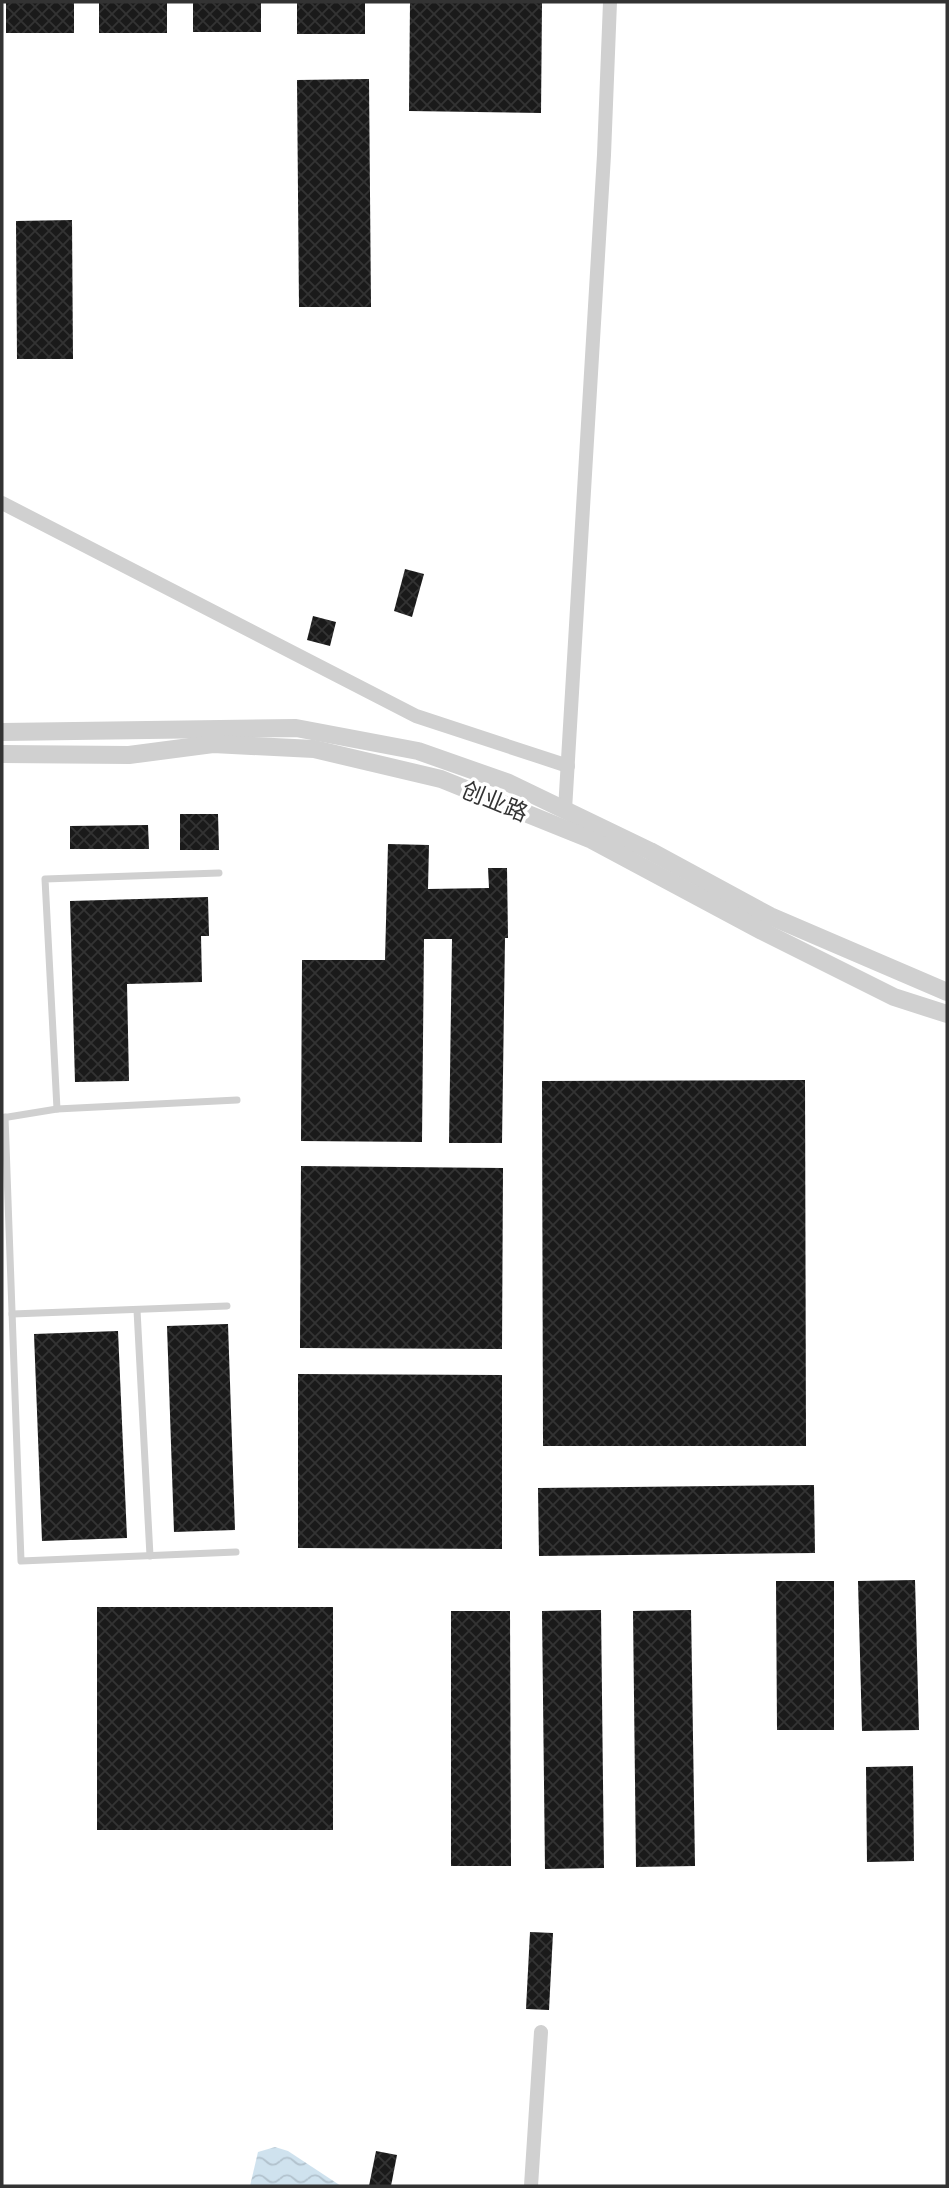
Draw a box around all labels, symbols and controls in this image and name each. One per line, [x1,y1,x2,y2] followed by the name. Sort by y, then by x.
[458,775,532,827] street label: 创业路

